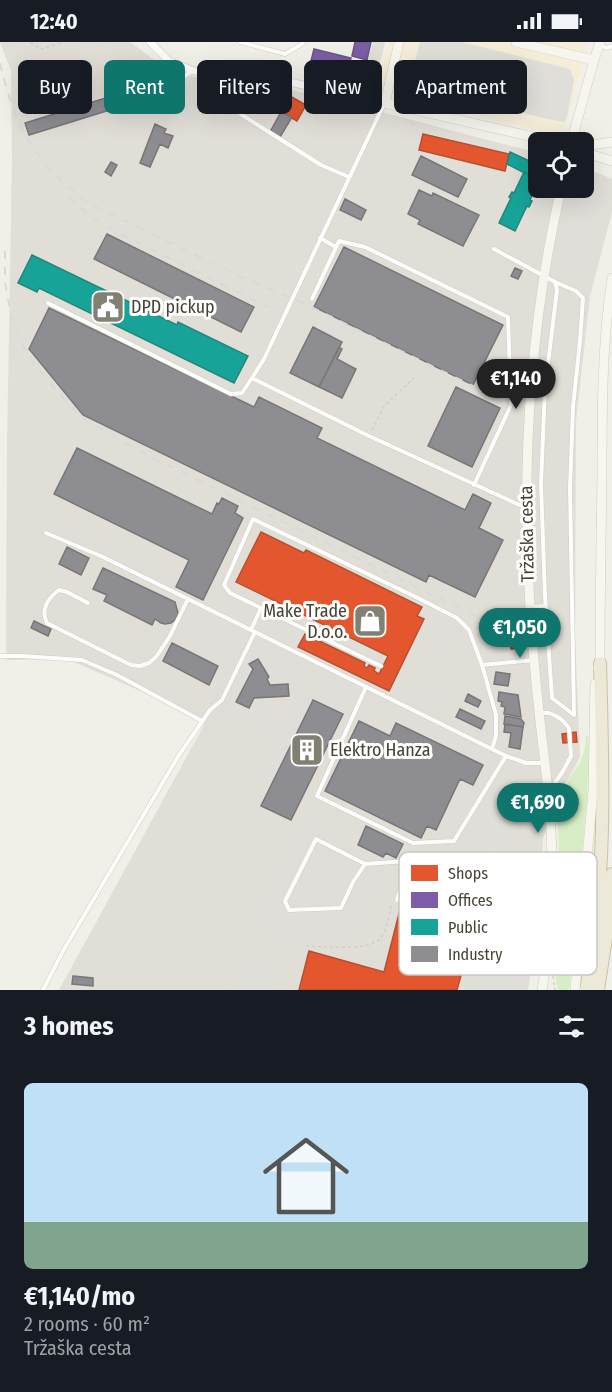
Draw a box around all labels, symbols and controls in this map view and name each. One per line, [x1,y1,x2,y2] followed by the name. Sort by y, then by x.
[30,8,78,35] text: 12:40
[18,60,92,114] chip: Buy
[104,60,185,114] chip: Rent
[197,60,292,114] chip: Filters
[304,60,382,114] chip: New
[394,60,527,114] chip: Apartment
[528,132,594,198] map controls
[528,132,594,198] button: locate
[90,289,126,325] public building icon: DPD pickup
[131,296,215,318] place label: DPD pickup
[467,359,565,410] pin: €1,140
[491,366,541,390] text: €1,140
[515,485,539,583] street label: Tržaška cesta
[263,600,347,643] place label: Make Trade D.o.o.
[352,603,388,639] shop icon: Make Trade D.o.o.
[471,608,569,659] pin: €1,050
[493,615,547,639] text: €1,050
[289,732,325,768] building icon: Elektro Hanza
[330,739,431,761] place label: Elektro Hanza
[489,783,587,834] pin: €1,690
[511,790,565,814] text: €1,690
[399,852,597,975] legend
[448,864,488,883] text: Shops
[448,891,493,910] text: Offices
[448,918,488,937] text: Public
[448,945,503,964] text: Industry
[555,1010,588,1043] icon: filters
[24,1011,114,1042] text: 3 homes
[252,1122,360,1230] icon: home
[24,1281,135,1312] text: €1,140/mo
[24,1312,150,1336] text: 2 rooms · 60 m²
[24,1336,132,1360] text: Tržaška cesta

